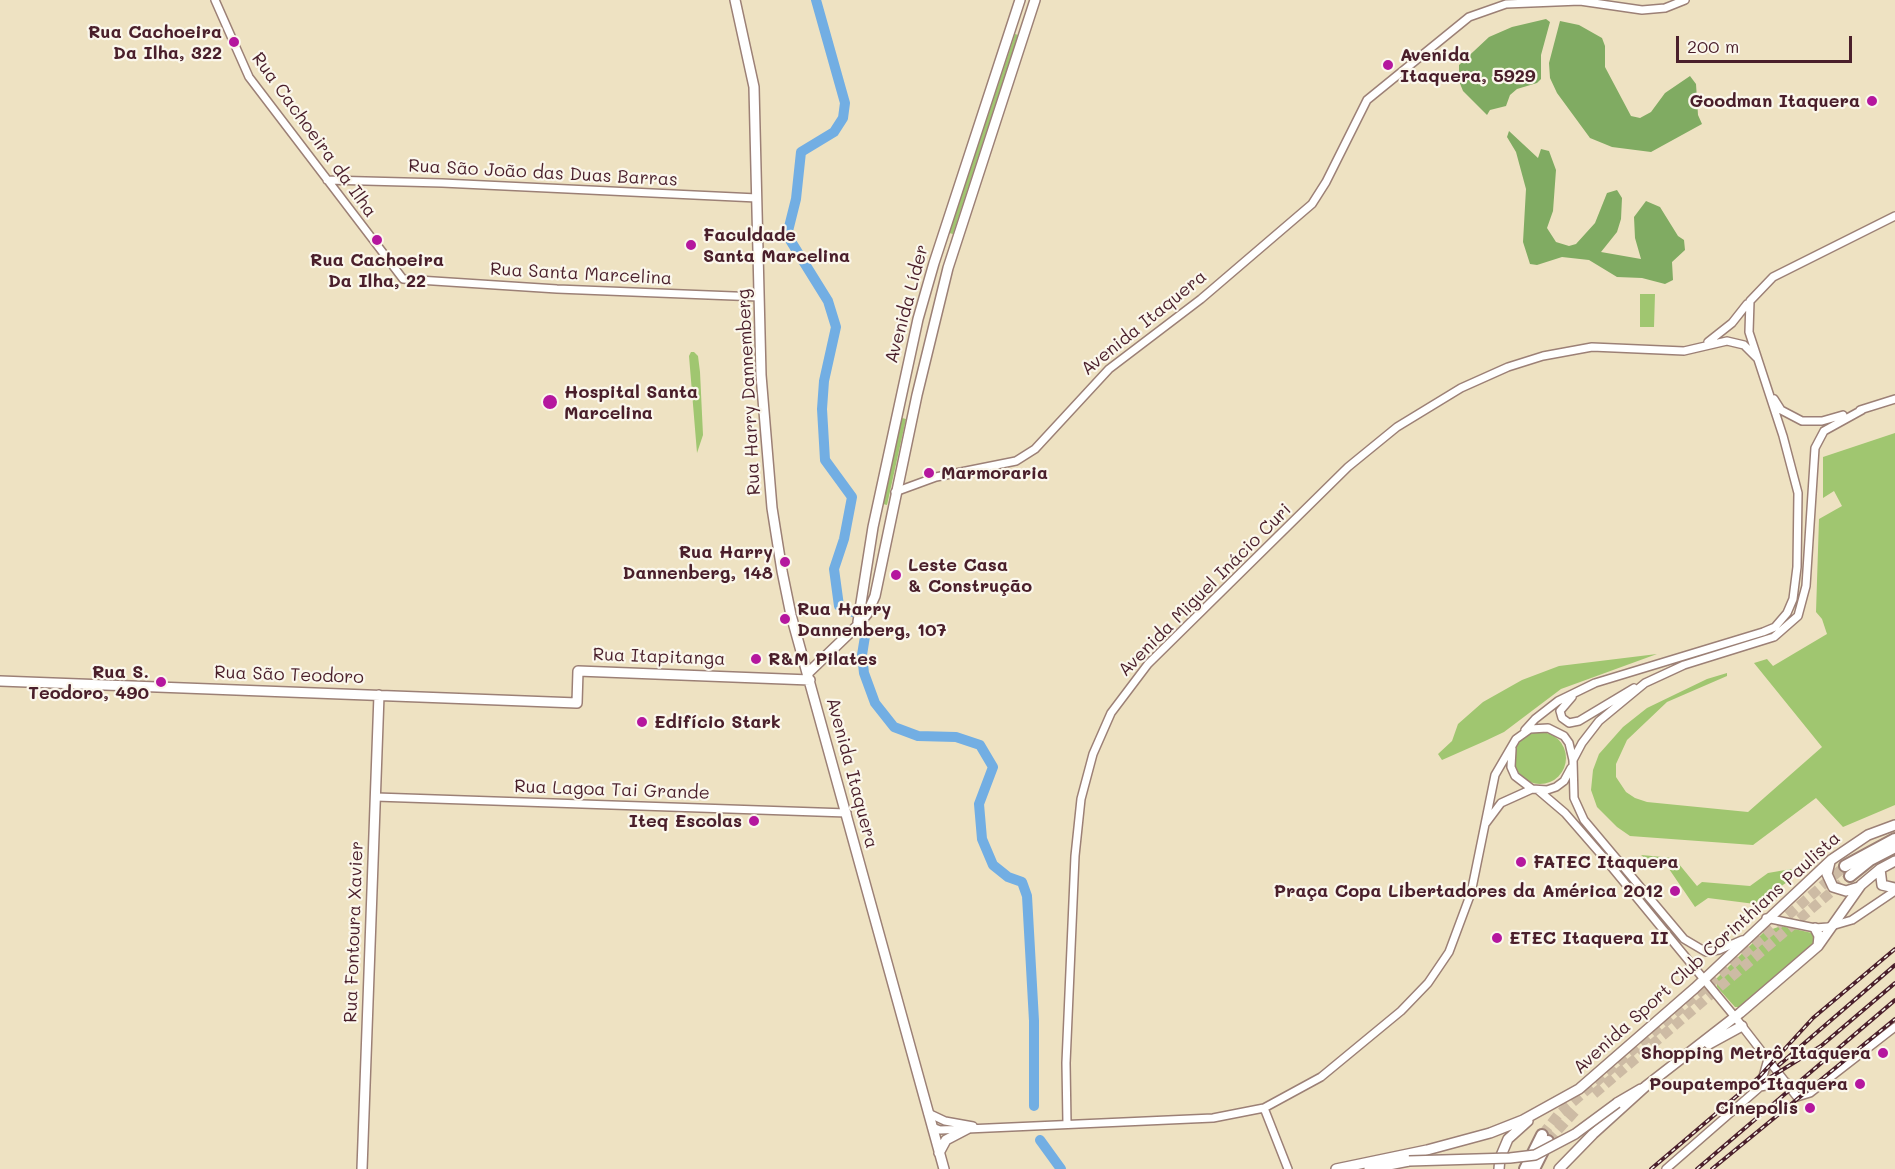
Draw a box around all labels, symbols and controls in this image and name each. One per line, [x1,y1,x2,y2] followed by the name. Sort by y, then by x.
[88,21,222,63] place label: Rua Cachoeira Da Ilha, 322
[1679,24,1854,62] scale bar
[1687,34,1739,58] text: 200 m
[227,35,241,49] marker: Rua Cachoeira Da Ilha, 322
[1400,44,1536,86] place label: Avenida Itaquera, 5929
[247,48,381,222] street label: Rua Cachoeira da Ilha
[1381,58,1395,72] marker: Avenida Itaquera, 5929
[1689,90,1860,112] place label: Goodman Itaquera
[1865,94,1879,108] marker: Goodman Itaquera
[408,155,678,191] street label: Rua São João das Duas Barras
[703,224,850,266] place label: Faculdade Santa Marcelina
[370,233,384,247] marker: Rua Cachoeira Da Ilha, 22
[684,238,698,252] marker: Faculdade Santa Marcelina
[881,242,933,366] street label: Avenida Líder
[310,249,444,292] place label: Rua Cachoeira Da Ilha, 22
[490,258,672,290] street label: Rua Santa Marcelina
[1077,266,1211,380] street label: Avenida Itaquera
[733,288,765,496] street label: Rua Harry Dannemberg
[564,381,698,424] place label: Hospital Santa Marcelina
[541,393,559,411] marker: Hospital Santa Marcelina
[941,462,1048,484] place label: Marmoraria
[922,466,936,480] marker: Marmoraria
[1114,499,1296,681] street label: Avenida Miguel Inácio Curi
[622,541,773,584] place label: Rua Harry Dannenberg, 148
[908,554,1032,596] place label: Leste Casa & Construção
[778,555,792,569] marker: Rua Harry Dannenberg, 148
[889,568,903,582] marker: Leste Casa & Construção
[797,598,947,640] place label: Rua Harry Dannenberg, 107
[778,612,792,626] marker: Rua Harry Dannenberg, 107
[592,644,726,670] street label: Rua Itapitanga
[768,648,877,670] place label: R&M Pilates
[749,652,763,666] marker: R&M Pilates
[28,661,149,704] place label: Rua S. Teodoro, 490
[214,662,364,688] street label: Rua São Teodoro
[154,675,168,689] marker: Rua S. Teodoro, 490
[822,695,882,851] street label: Avenida Itaquera
[654,711,781,733] place label: Edifício Stark
[635,715,649,729] marker: Edifício Stark
[514,776,710,804] street label: Rua Lagoa Tai Grande
[629,810,742,832] place label: Iteq Escolas
[747,814,761,828] marker: Iteq Escolas
[1569,827,1845,1079] street label: Avenida Sport Club Corinthians Paulista
[340,841,368,1023] street label: Rua Fontoura Xavier
[1533,851,1679,873] place label: FATEC Itaquera
[1514,855,1528,869] marker: FATEC Itaquera
[1274,880,1663,902] place label: Praça Copa Libertadores da América 2012
[1668,884,1682,898] marker: Praça Copa Libertadores da América 2012
[1509,927,1669,949] place label: ETEC Itaquera II
[1490,931,1504,945] marker: ETEC Itaquera II
[1641,1042,1871,1064] place label: Shopping Metrô Itaquera
[1876,1046,1890,1060] marker: Shopping Metrô Itaquera
[1649,1073,1848,1095] place label: Poupatempo Itaquera
[1853,1077,1867,1091] marker: Poupatempo Itaquera
[1715,1097,1798,1119] place label: Cinepolis
[1803,1101,1817,1115] marker: Cinepolis

